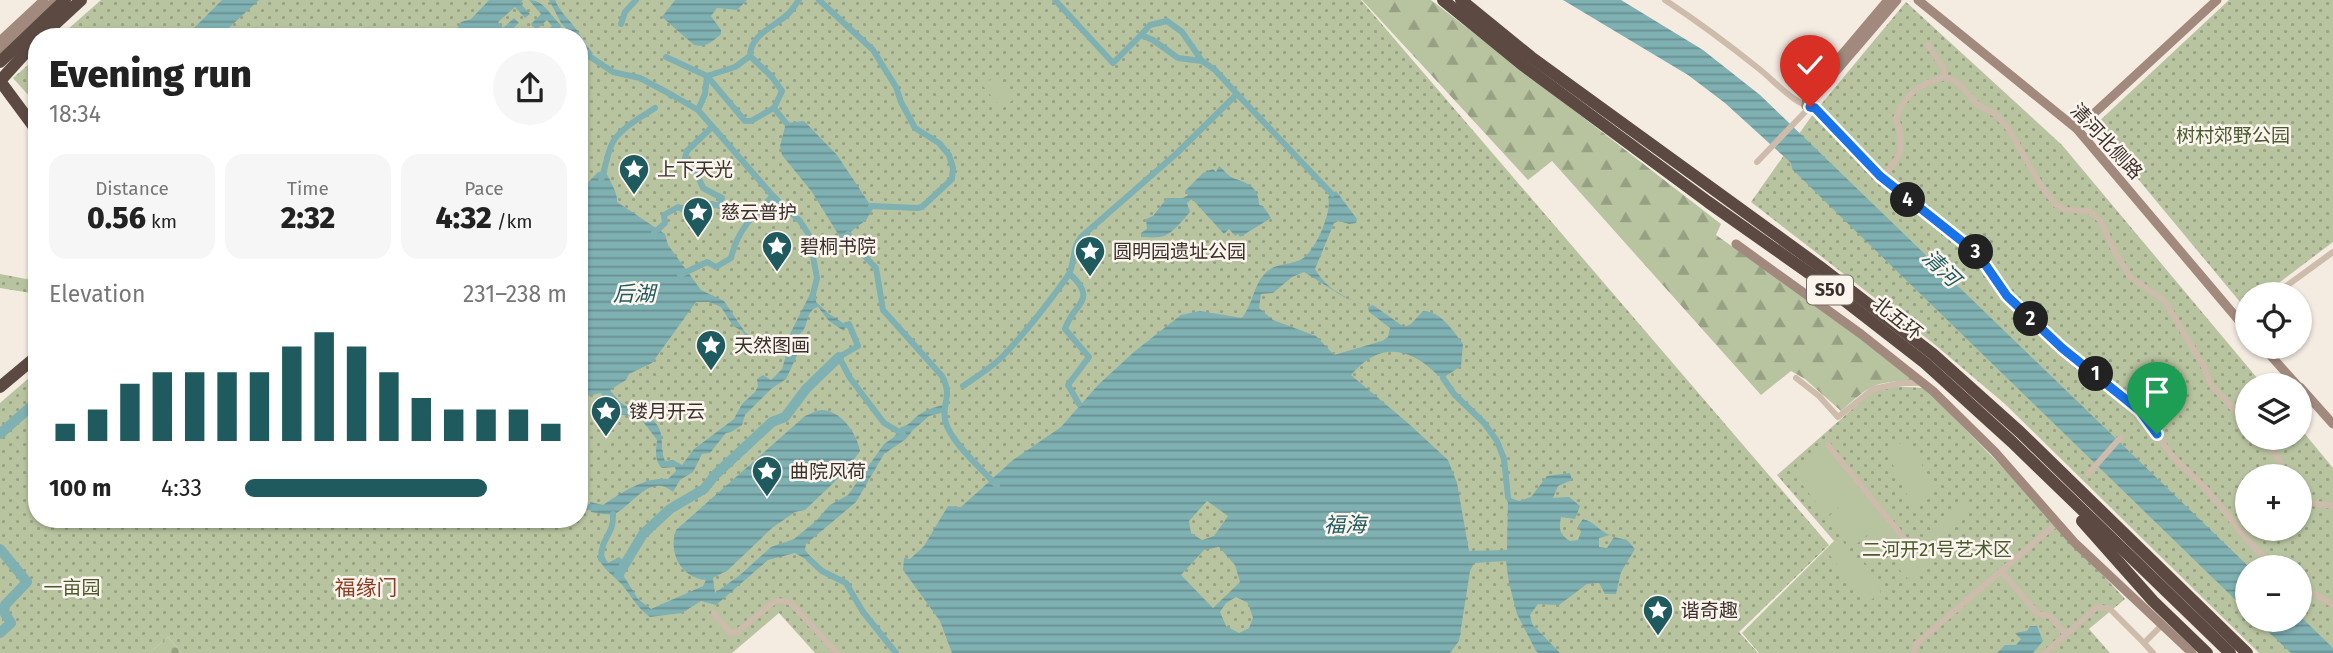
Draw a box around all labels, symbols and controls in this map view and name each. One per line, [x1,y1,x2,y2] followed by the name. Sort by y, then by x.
[1780,35,1840,107] pin
[1791,46,1829,84] icon: check
[49,51,252,97] text: Evening run
[493,51,567,125] button: share
[2066,99,2147,184] street label: 清河北侧路
[49,100,101,128] text: 18:34
[2176,124,2290,147] park label: 树村郊野公园
[617,152,651,196] place icon: 上下天光
[657,158,733,181] place label: 上下天光
[95,177,169,200] text: Distance
[287,177,329,200] text: Time
[464,177,504,200] text: Pace
[1890,182,1926,218] pin: 4
[1902,188,1913,211] text: 4
[681,195,715,239] place icon: 慈云普护
[87,200,146,236] text: 0.56
[281,200,335,236] text: 2:32
[435,200,492,236] text: 4:32
[721,201,797,224] place label: 慈云普护
[146,210,177,233] text: km
[492,210,533,233] text: /km
[760,229,794,273] place icon: 碧桐书院
[1073,234,1107,278] place icon: 圆明园遗址公园
[1958,234,1994,270] pin: 3
[800,235,876,258] place label: 碧桐书院
[1113,240,1246,263] place label: 圆明园遗址公园
[1971,240,1980,263] text: 3
[1917,244,1968,295] water label: 清河
[1807,276,1853,304] road number: S50
[49,280,145,308] text: Elevation
[463,280,567,308] text: 231–238 m
[613,281,658,307] water label: 后湖
[2235,282,2312,632] map controls
[2235,282,2312,359] button: locate
[1868,292,1927,345] street label: 北五环
[2014,302,2048,336] pin: 2
[2026,307,2035,330] text: 2
[694,328,728,372] place icon: 天然图画
[734,334,810,357] place label: 天然图画
[2078,356,2114,392] pin: 1
[2091,362,2100,385] text: 1
[2127,362,2187,434] pin
[2138,373,2176,411] icon: arrive
[2235,373,2312,450] button: layers
[589,394,623,438] place icon: 镂月开云
[629,400,705,423] place label: 镂月开云
[750,454,784,498] place icon: 曲院风荷
[790,460,866,483] place label: 曲院风荷
[2235,464,2312,541] button: +
[49,474,111,502] text: 100 m
[161,474,202,502] text: 4:33
[1324,512,1369,538] water label: 福海
[1862,538,2012,561] park label: 二河开21号艺术区
[2235,555,2312,632] button: −
[335,575,398,601] district label: 福缘门
[43,576,101,599] park label: 一亩园
[1641,593,1675,637] place icon: 谐奇趣
[1681,599,1738,622] place label: 谐奇趣

